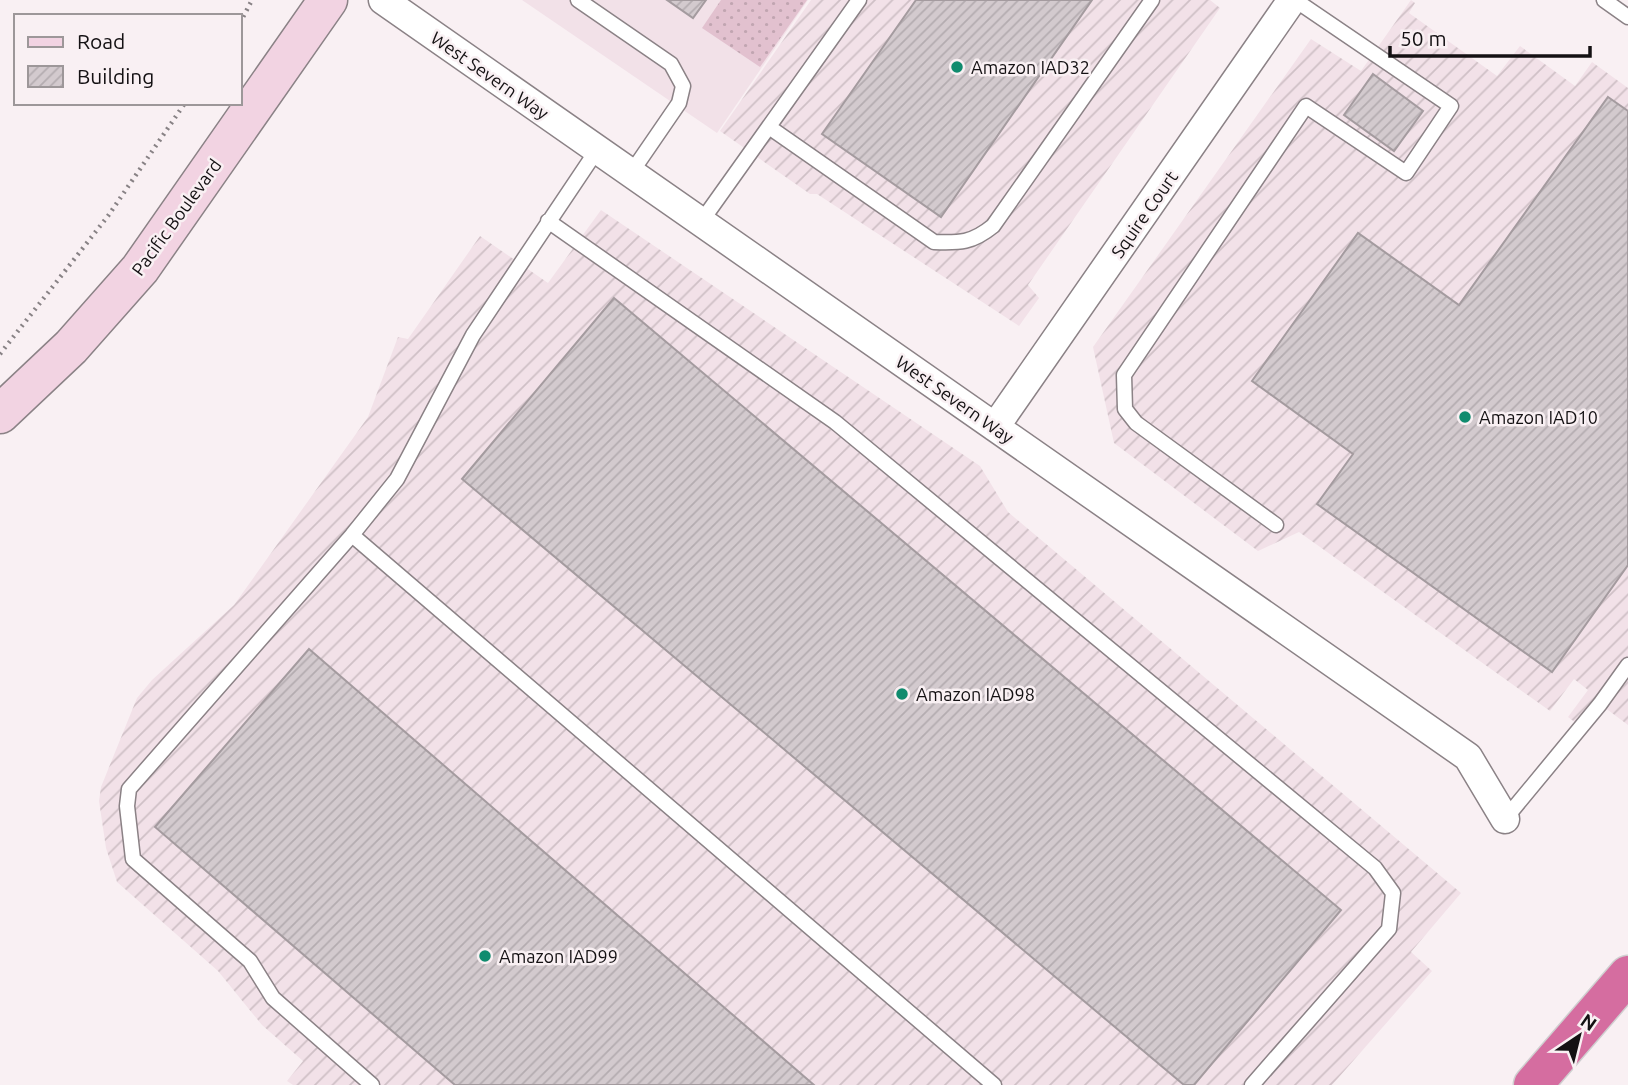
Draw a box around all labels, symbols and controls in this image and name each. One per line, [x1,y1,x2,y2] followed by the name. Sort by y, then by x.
[14,14,242,105] legend
[1390,14,1590,58] scale bar
[1400,26,1447,50] text: 50 m
[427,27,553,123] street label: West Severn Way
[77,29,125,53] text: Road
[971,57,1090,77] place label: Amazon IAD32
[949,59,965,75] marker: Amazon IAD32
[77,64,154,88] text: Building
[127,155,225,279] street label: Pacific Boulevard
[1107,167,1181,261] street label: Squire Court
[892,351,1018,447] street label: West Severn Way
[1479,407,1598,427] place label: Amazon IAD10
[1457,409,1473,425] marker: Amazon IAD10
[916,684,1035,704] place label: Amazon IAD98
[894,686,910,702] marker: Amazon IAD98
[499,946,618,966] place label: Amazon IAD99
[477,948,493,964] marker: Amazon IAD99
[1544,1001,1614,1071] north arrow
[1577,1009,1601,1035] text: N

